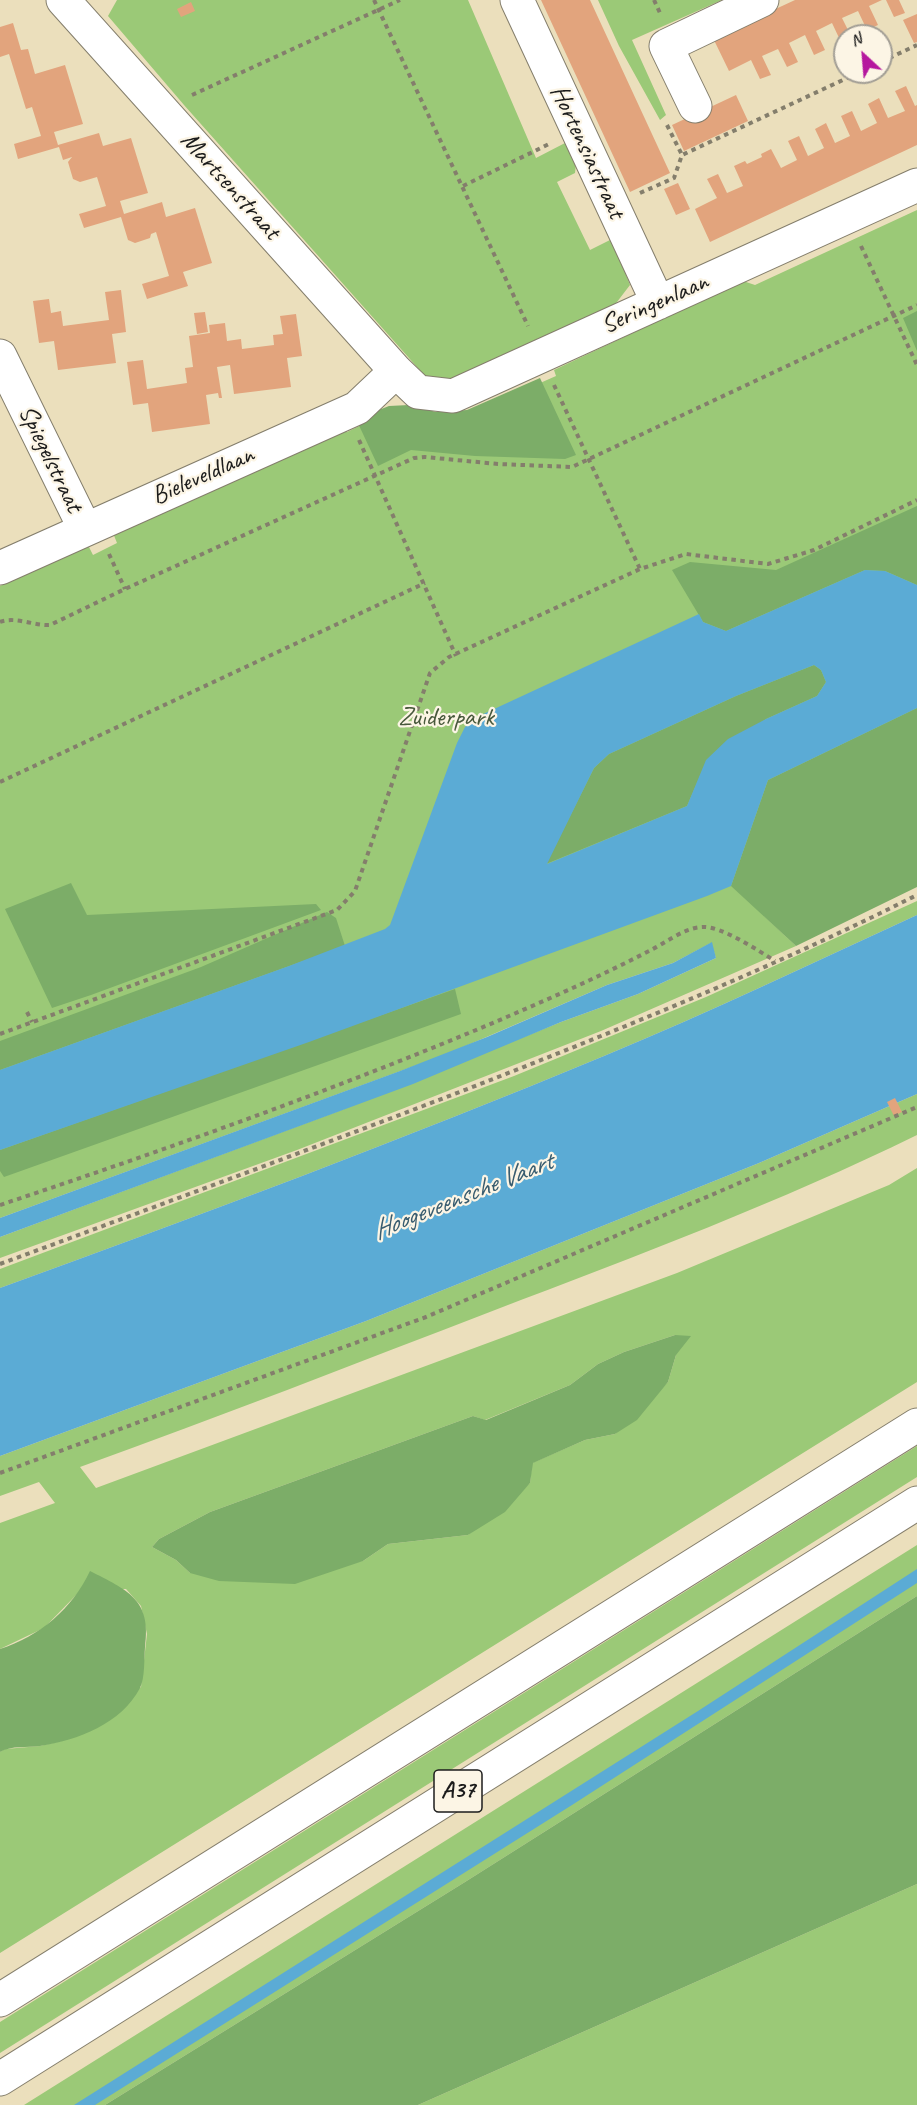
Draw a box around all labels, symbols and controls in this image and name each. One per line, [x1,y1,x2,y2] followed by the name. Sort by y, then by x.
[833,24,893,84] north arrow
[847,28,865,51] text: N
[543,80,631,224] street label: Hortensiastraat
[173,126,287,246] street label: Martsenstraat
[597,267,713,341] street label: Seringenlaan
[11,400,89,518] street label: Spiegelstraat
[147,440,259,512] street label: Bieleveldlaan
[398,702,494,734] park label: Zuiderpark
[369,1146,557,1248] water label: Hoogeveensche Vaart
[434,1770,482,1812] road number: A37

